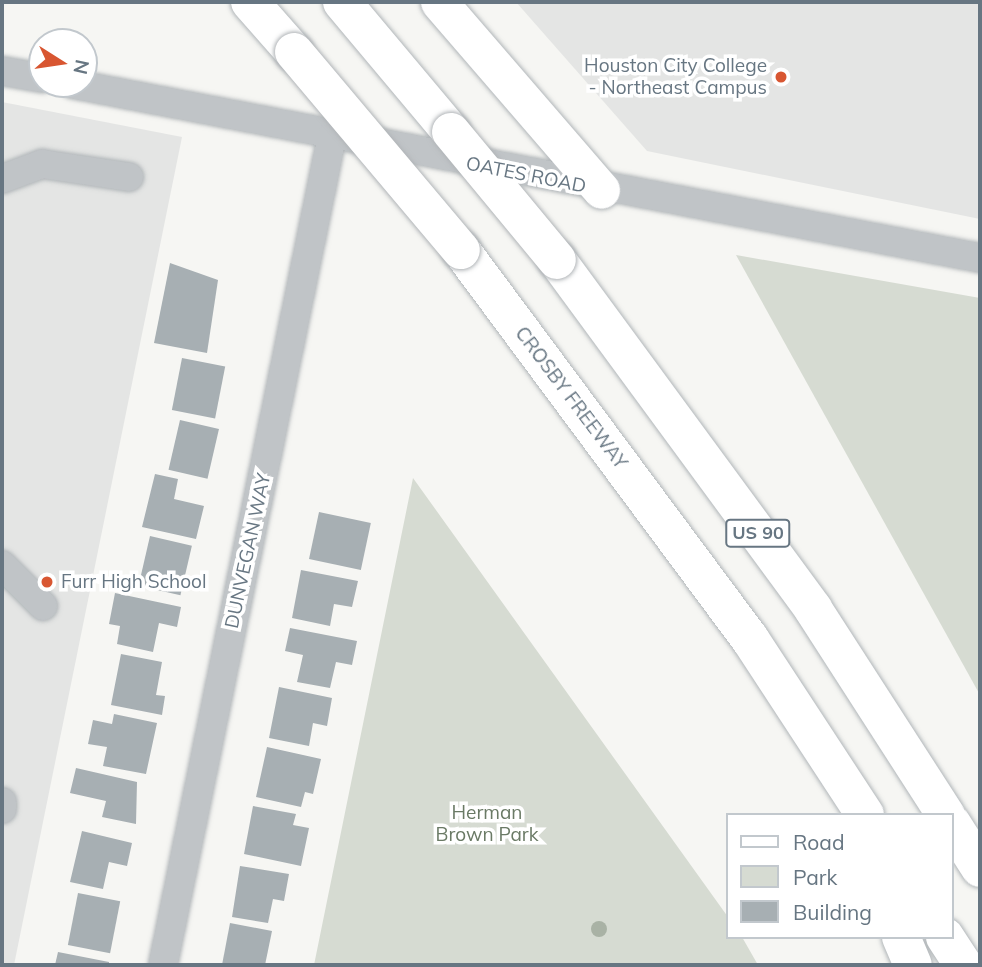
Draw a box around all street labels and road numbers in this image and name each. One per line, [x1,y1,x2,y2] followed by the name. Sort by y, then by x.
[464,152,588,198] street label: OATES ROAD
[510,322,632,474] street label: CROSBY FREEWAY
[220,471,276,631] street label: DUNVEGAN WAY
[725,518,791,548] road number: US 90

